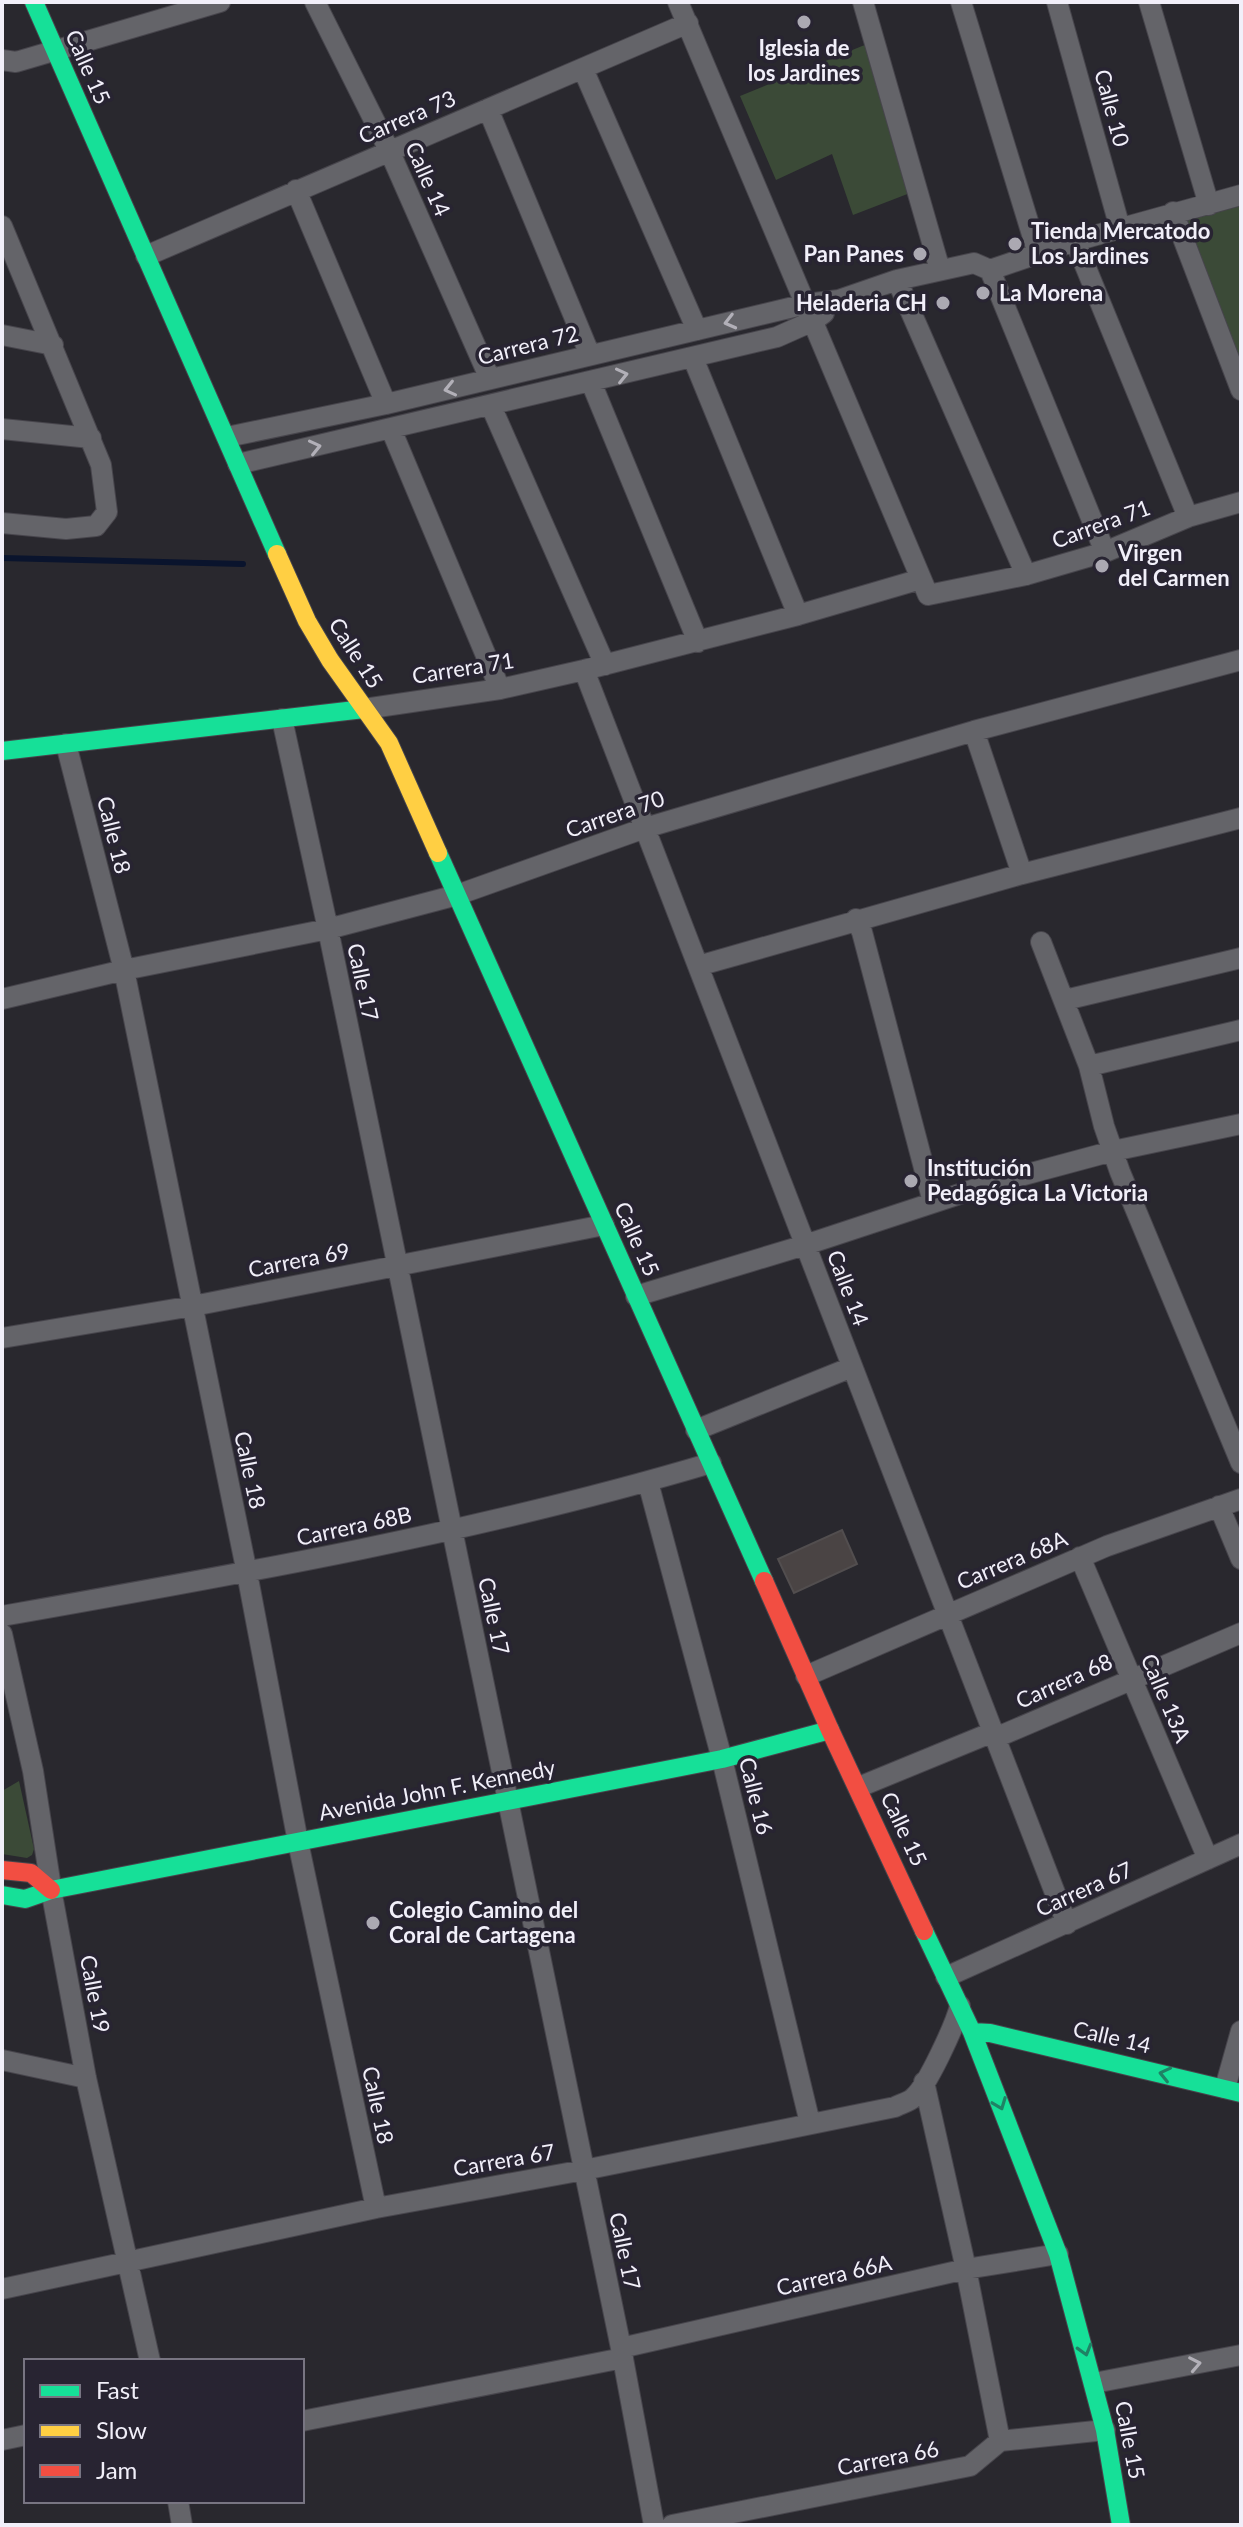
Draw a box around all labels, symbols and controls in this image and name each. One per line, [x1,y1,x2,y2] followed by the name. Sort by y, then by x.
[795,13,813,31] marker: Iglesia de los Jardines
[60,25,117,108] street label: Calle 15
[748,34,860,86] place label: Iglesia de los Jardines
[1089,66,1136,150] street label: Calle 10
[354,84,459,149] street label: Carrera 73
[400,137,457,220] street label: Calle 14
[1031,217,1210,269] place label: Tienda Mercatodo Los Jardines
[1006,235,1024,253] marker: Tienda Mercatodo Los Jardines
[804,240,904,267] place label: Pan Panes
[911,245,929,263] marker: Pan Panes
[999,279,1103,306] place label: La Morena
[974,284,992,302] marker: La Morena
[796,289,927,316] place label: Heladeria CH
[934,294,952,312] marker: Heladeria CH
[724,313,738,330] one-way arrow
[475,319,581,370] street label: Carrera 72
[615,367,629,384] one-way arrow
[444,380,457,397] one-way arrow
[307,439,321,456] one-way arrow
[1048,493,1154,554] street label: Carrera 71
[1117,539,1230,591] place label: Virgen del Carmen
[1093,557,1111,575] marker: Virgen del Carmen
[324,612,389,693] street label: Calle 15
[410,646,516,689] street label: Carrera 71
[562,784,668,843] street label: Carrera 70
[92,793,137,876] street label: Calle 18
[342,941,385,1023] street label: Calle 17
[927,1154,1148,1206] place label: Institución Pedagógica La Victoria
[902,1172,920,1190] marker: Institución Pedagógica La Victoria
[609,1197,666,1280] street label: Calle 15
[246,1236,352,1283] street label: Carrera 69
[822,1246,875,1330] street label: Calle 14
[229,1429,272,1511] street label: Calle 18
[294,1500,414,1551] street label: Carrera 68B
[952,1524,1071,1595] street label: Carrera 68A
[473,1575,516,1657] street label: Calle 17
[1011,1647,1116,1714] street label: Carrera 68
[1136,1649,1197,1746] street label: Calle 13A
[316,1753,558,1826] street label: Avenida John F. Kennedy
[734,1754,779,1837] street label: Calle 16
[876,1787,933,1870] street label: Calle 15
[1031,1855,1136,1922] street label: Carrera 67
[389,1896,578,1948] place label: Colegio Camino del Coral de Cartagena
[364,1914,382,1932] marker: Colegio Camino del Coral de Cartagena
[75,1953,116,2035] street label: Calle 19
[1071,2014,1154,2059] street label: Calle 14
[357,2064,400,2146] street label: Calle 18
[1159,2066,1173,2083] one-way arrow
[990,2096,1007,2110] one-way arrow
[451,2137,557,2182] street label: Carrera 67
[604,2210,647,2292] street label: Calle 17
[774,2248,894,2301] street label: Carrera 66A
[1076,2342,1092,2356] one-way arrow
[1188,2356,1202,2373] one-way arrow
[24,2359,304,2503] legend
[96,2375,139,2404] text: Fast
[1110,2399,1151,2481] street label: Calle 15
[96,2415,147,2444] text: Slow
[835,2434,941,2481] street label: Carrera 66
[96,2455,137,2484] text: Jam

